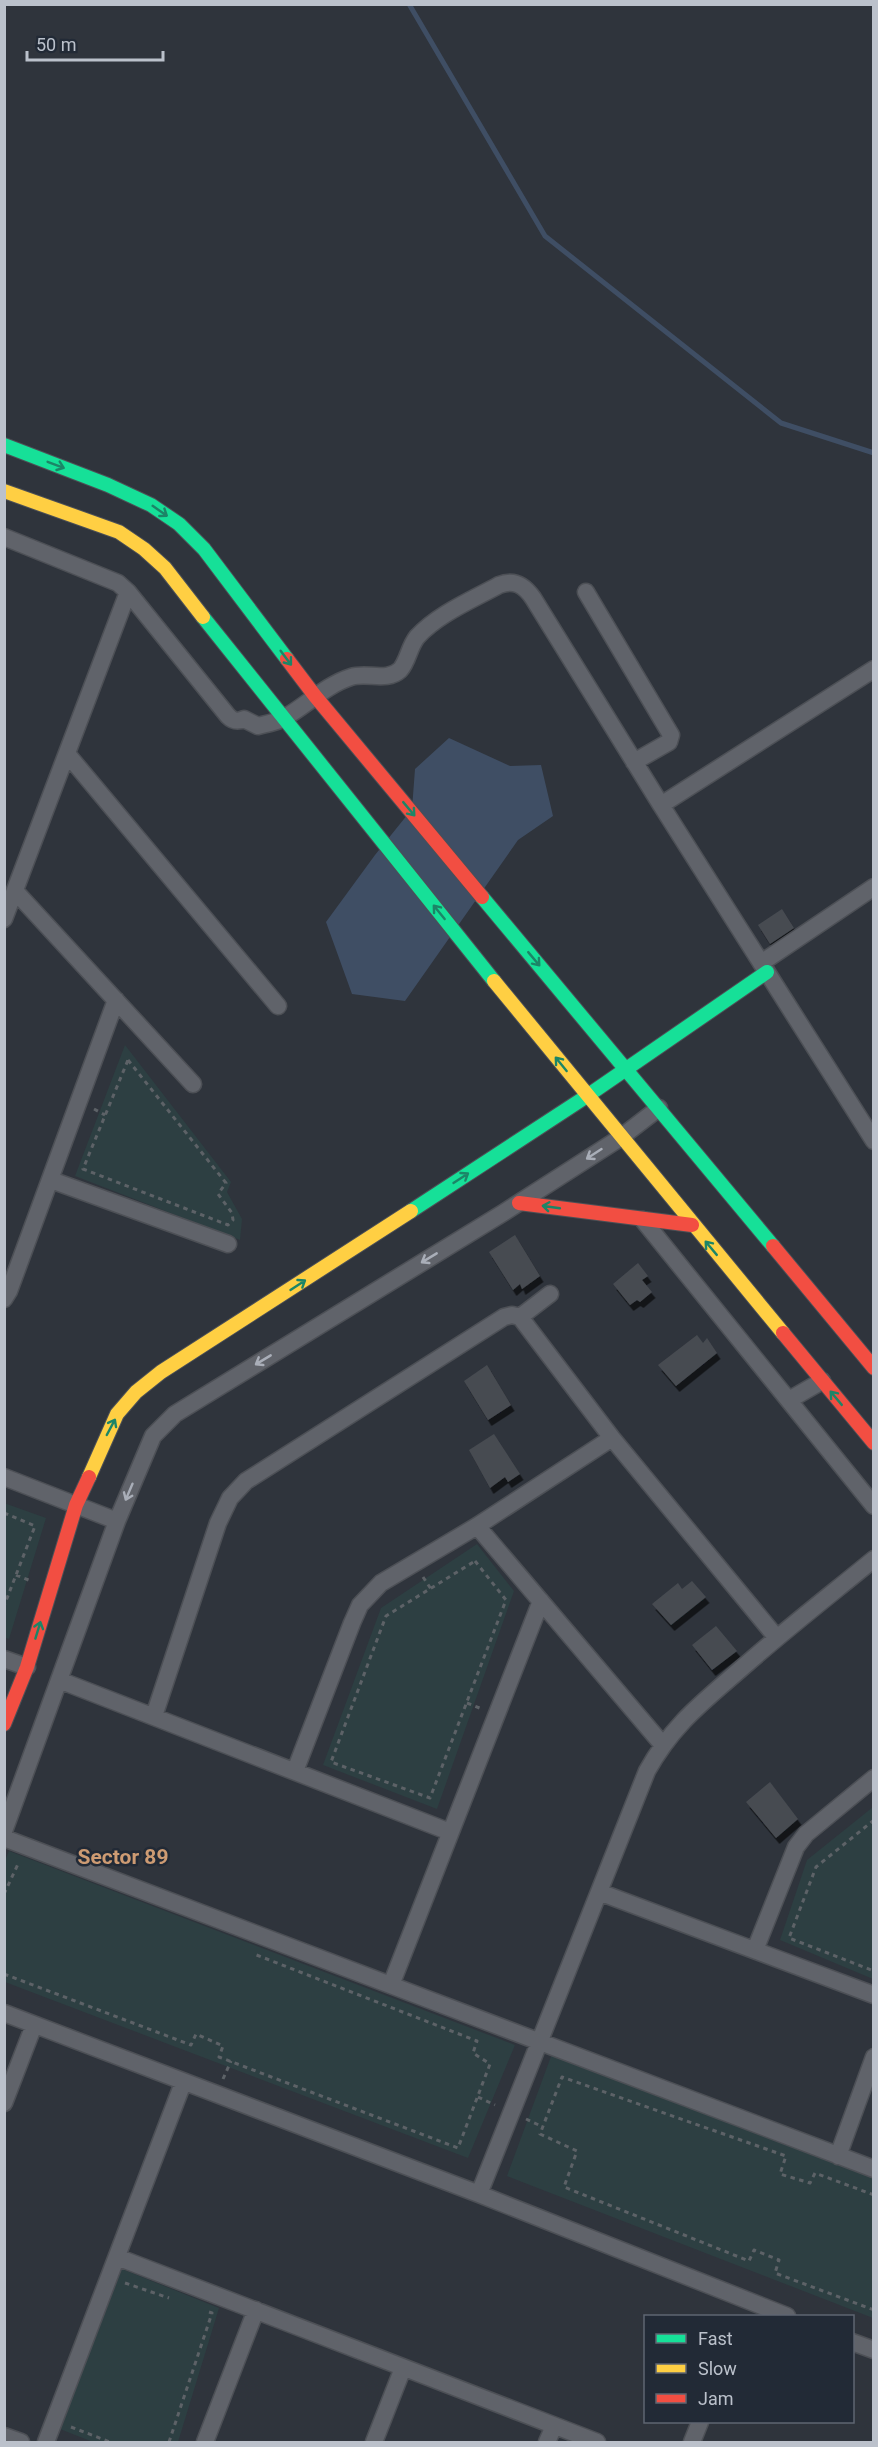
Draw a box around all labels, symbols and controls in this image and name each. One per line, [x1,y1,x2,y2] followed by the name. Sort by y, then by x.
[27,24,164,62] scale bar
[36,34,76,55] text: 50 m
[46,460,65,471] one-way arrow
[151,505,168,517] one-way arrow
[280,649,293,665] one-way arrow
[403,801,416,817] one-way arrow
[433,905,446,921] one-way arrow
[528,951,541,967] one-way arrow
[555,1056,568,1072] one-way arrow
[586,1148,603,1160] one-way arrow
[452,1172,469,1184] one-way arrow
[542,1202,561,1213] one-way arrow
[704,1241,718,1256] one-way arrow
[421,1253,438,1265] one-way arrow
[289,1279,306,1291] one-way arrow
[255,1354,272,1366] one-way arrow
[829,1391,843,1406] one-way arrow
[105,1418,117,1436] one-way arrow
[123,1482,134,1500] one-way arrow
[33,1621,44,1640] one-way arrow
[78,1845,168,1869] district label: Sector 89
[644,2315,854,2423] legend
[698,2328,733,2349] text: Fast
[698,2358,737,2379] text: Slow
[698,2388,734,2409] text: Jam

